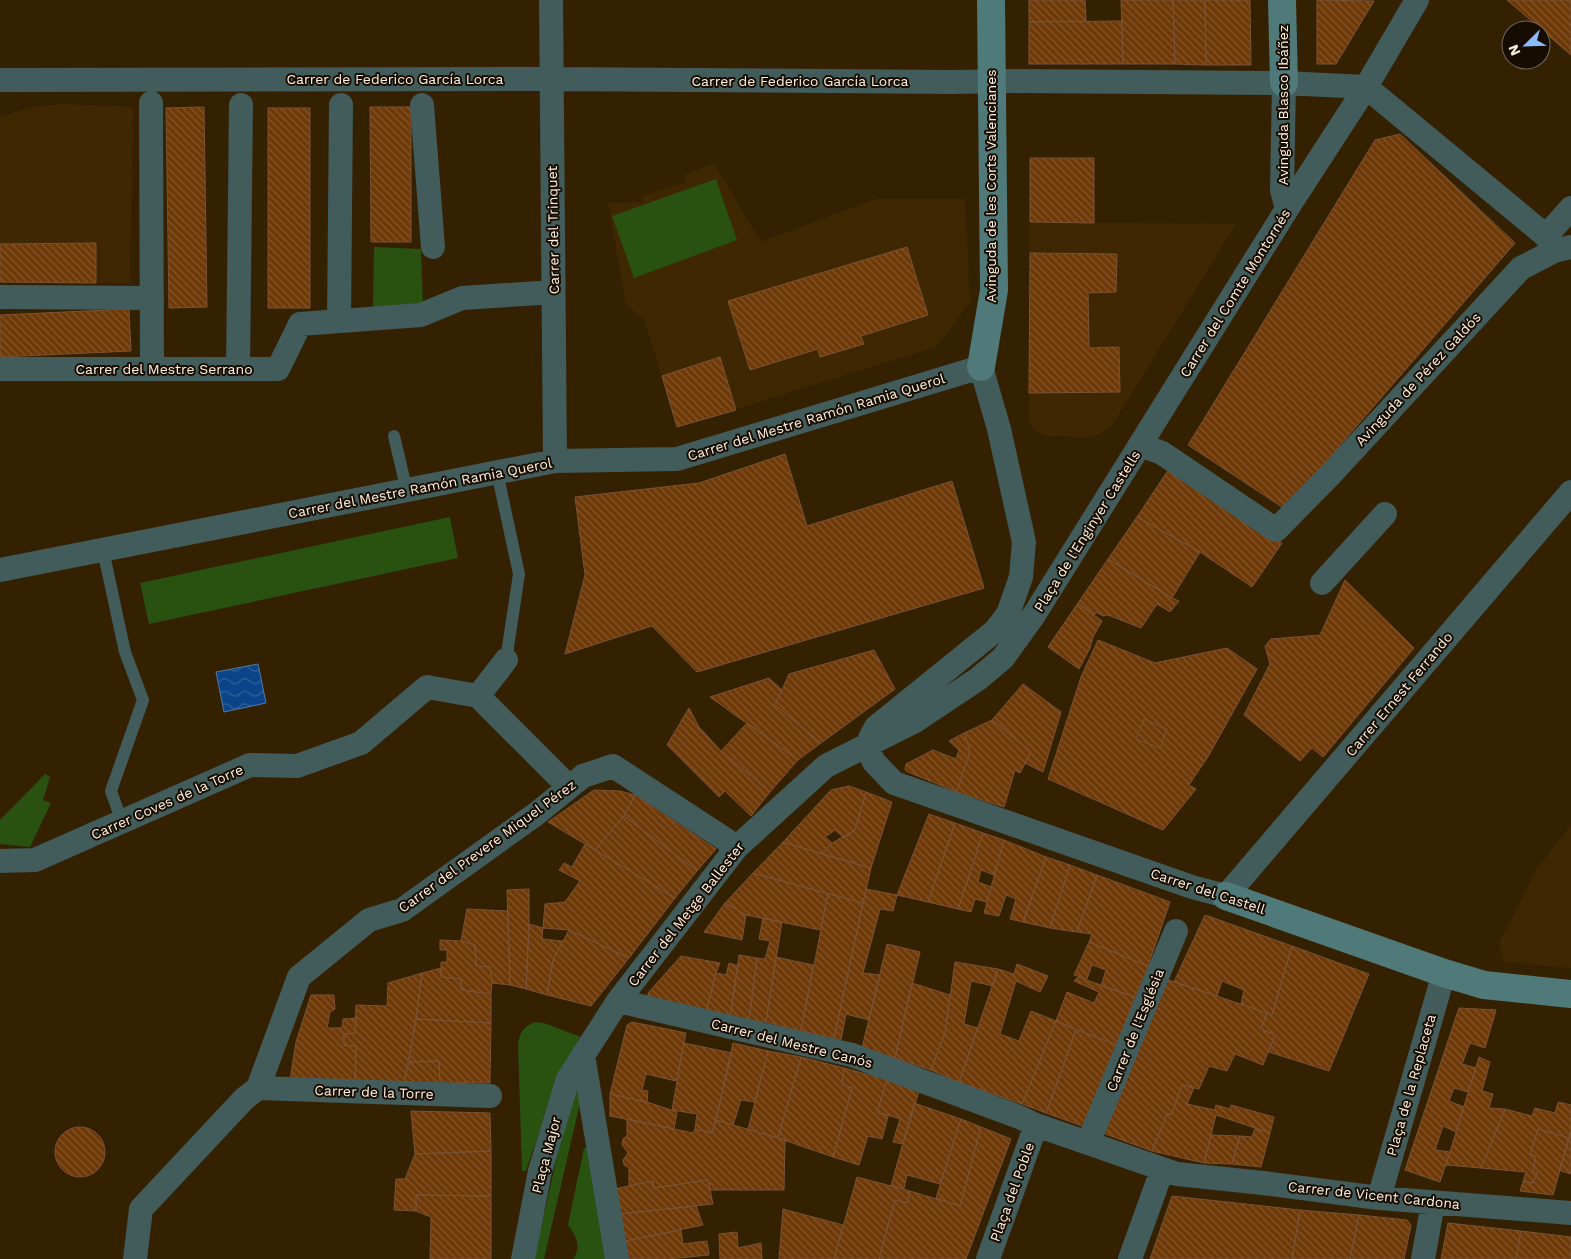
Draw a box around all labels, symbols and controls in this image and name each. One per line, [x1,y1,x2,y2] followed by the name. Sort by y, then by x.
[1501,20,1551,70] north arrow
[1275,25,1291,185] street label: Avinguda Blasco Ibáñez
[1505,42,1523,58] text: N
[983,69,999,303] street label: Avinguda de les Corts Valencianes
[286,71,504,87] street label: Carrer de Federico García Lorca
[691,73,909,89] street label: Carrer de Federico García Lorca
[544,165,562,295] street label: Carrer del Trinquet
[1176,206,1294,380] street label: Carrer del Comte Montornés
[1352,309,1484,449] street label: Avinguda de Pérez Galdós
[75,361,253,377] street label: Carrer del Mestre Serrano
[685,370,947,464] street label: Carrer del Mestre Ramón Ramia Querol
[1031,447,1143,615] street label: Plaça de l'Enginyer Castells
[287,454,554,521] street label: Carrer del Mestre Ramón Ramia Querol
[1342,629,1456,759] street label: Carrer Ernest Ferrando
[88,761,246,843] street label: Carrer Coves de la Torre
[395,776,579,916] street label: Carrer del Prevere Miquel Pérez
[625,838,748,989] street label: Carrer del Metge Ballester
[1149,865,1268,917] street label: Carrer del Castell
[1103,966,1167,1094] street label: Carrer de l'Església
[1383,1012,1439,1158] street label: Plaça de la Replaceta
[710,1015,874,1071] street label: Carrer del Mestre Canós
[314,1082,434,1102] street label: Carrer de la Torre
[528,1115,564,1195] street label: Plaça Major
[987,1140,1037,1244] street label: Plaça del Poble
[1287,1178,1461,1212] street label: Carrer de Vicent Cardona

